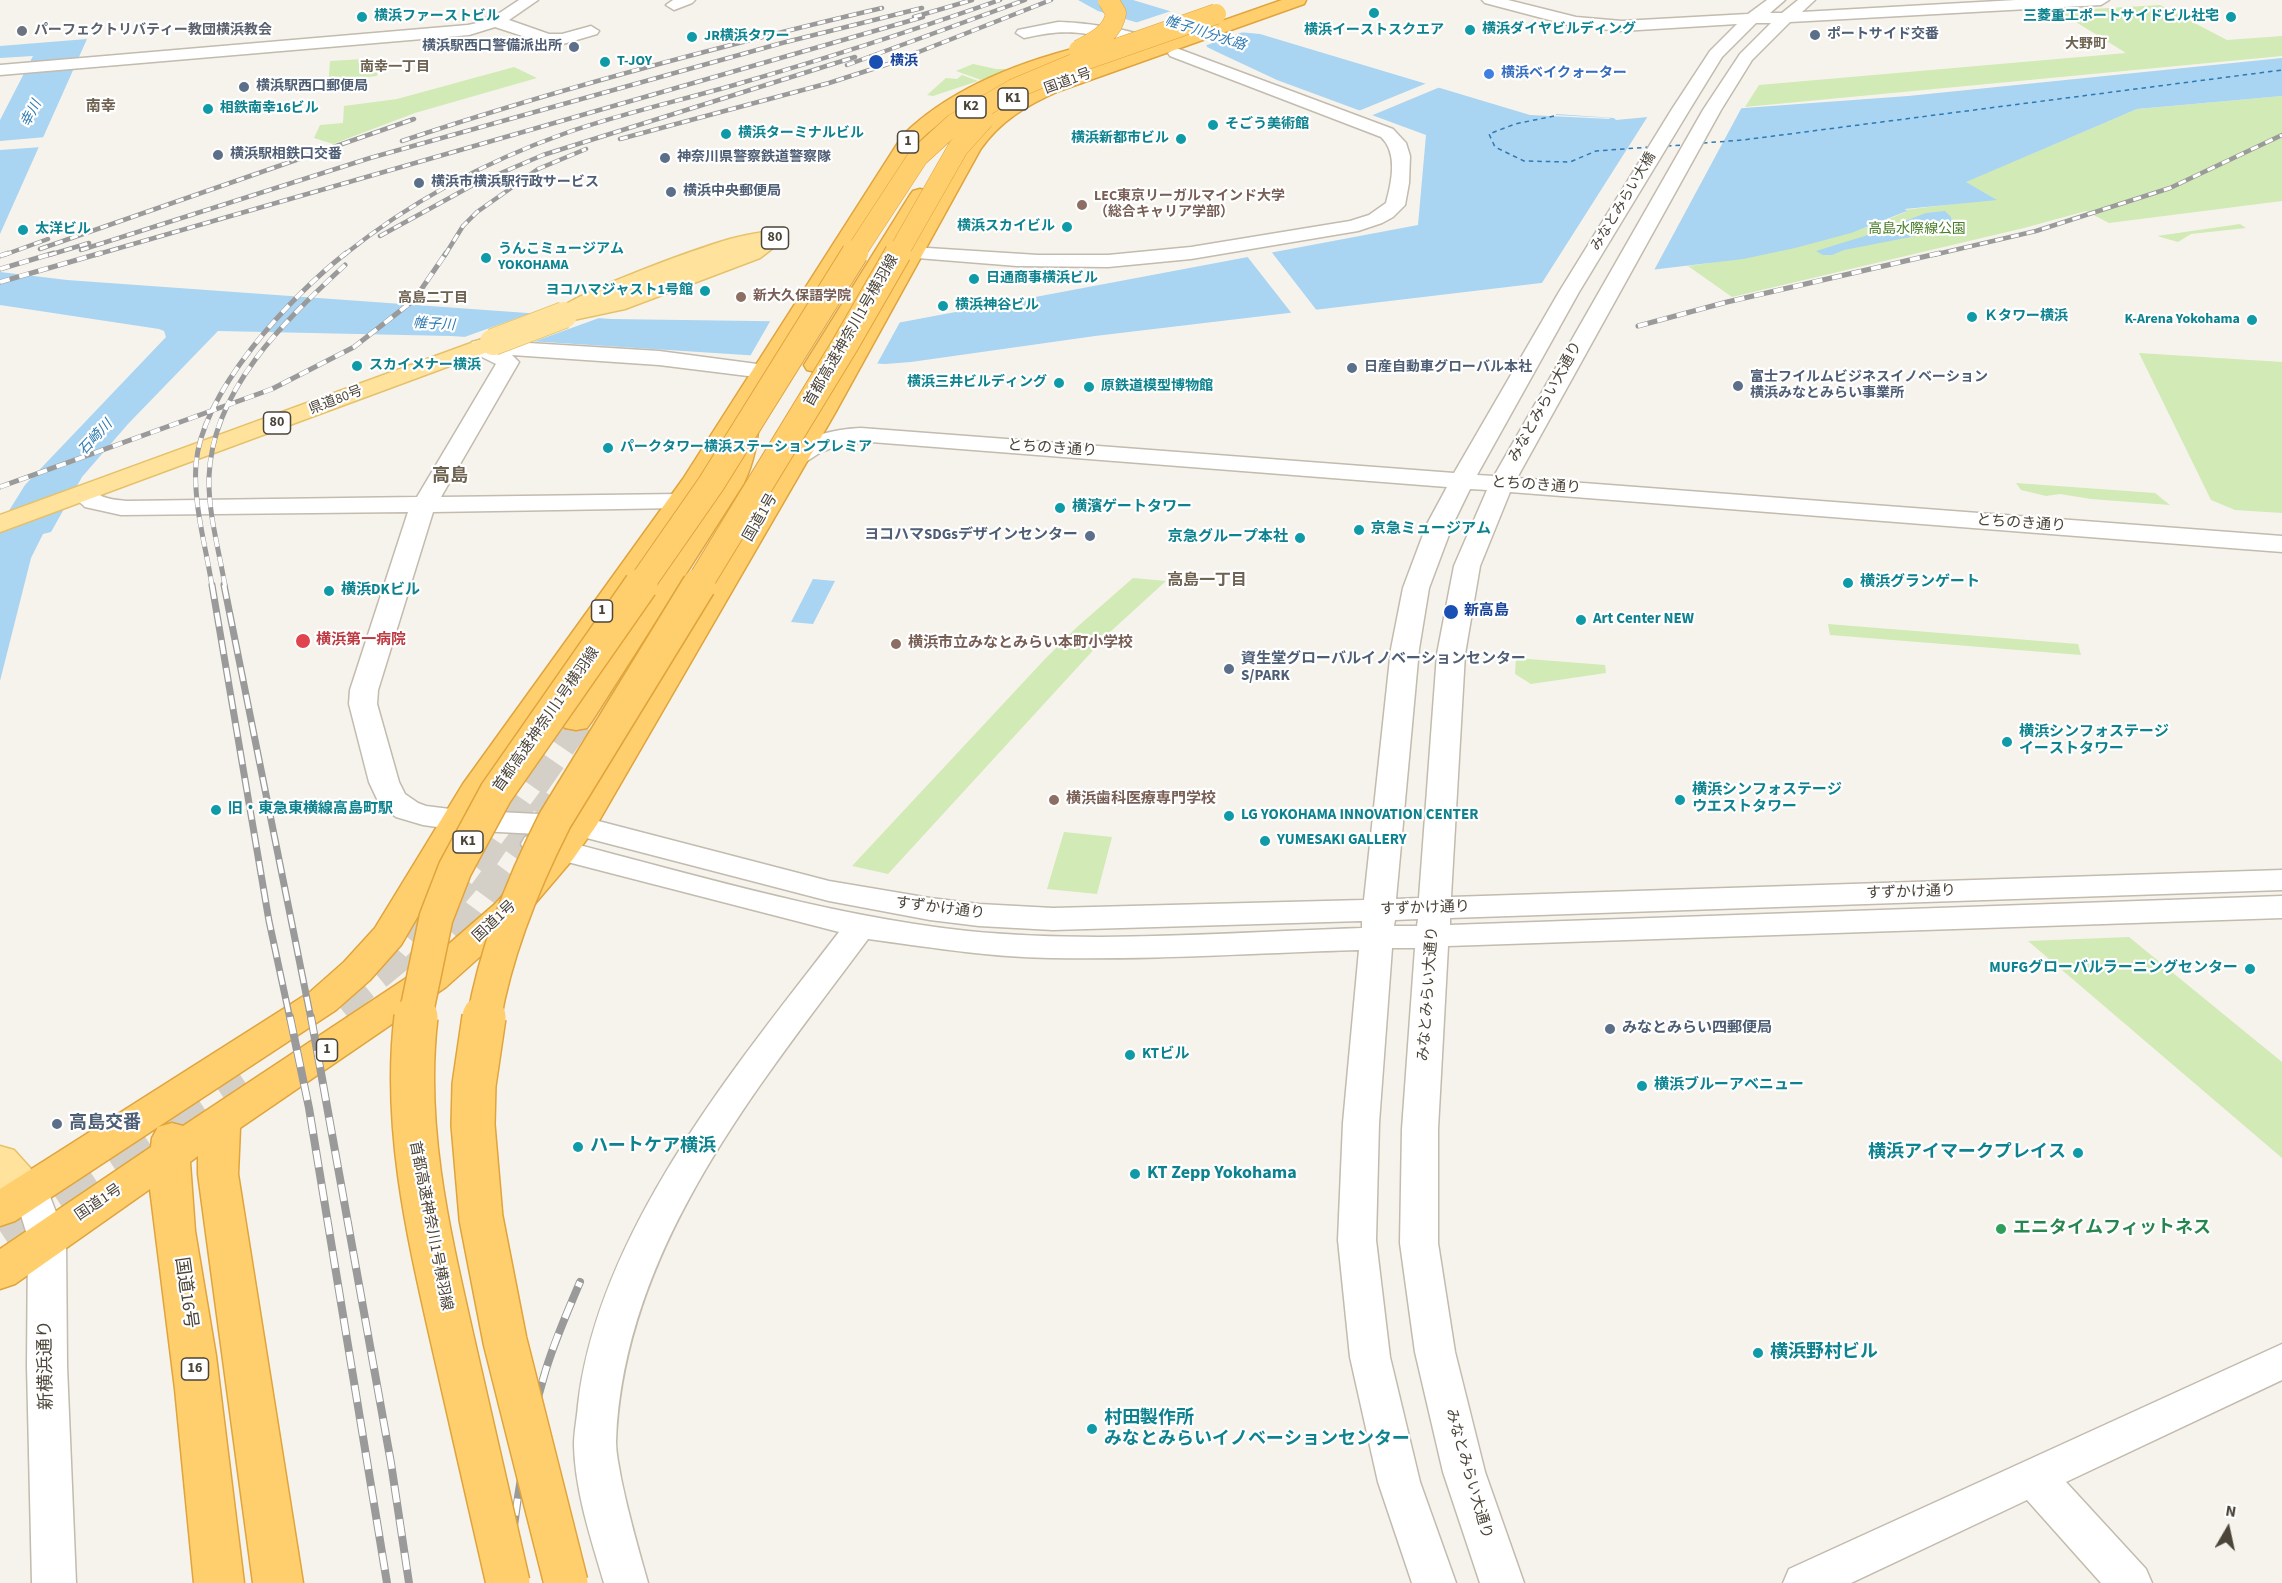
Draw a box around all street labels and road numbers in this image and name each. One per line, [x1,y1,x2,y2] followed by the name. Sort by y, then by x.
[1042,66,1094,98] street label: 国道1号
[998,88,1028,110] road number: K1
[956,96,986,118] road number: K2
[898,131,918,153] road number: 1
[1588,150,1660,254] street label: みなとみらい大橋
[762,227,788,249] road number: 80
[801,252,903,410] street label: 首都高速神奈川1号横羽線
[1505,339,1587,465] street label: みなとみらい大通り
[307,383,365,419] street label: 県道80号
[264,412,290,434] road number: 80
[1006,437,1098,461] street label: とちのき通り
[1490,474,1582,498] street label: とちのき通り
[740,491,782,545] street label: 国道1号
[1975,512,2067,536] street label: とちのき通り
[592,600,612,622] road number: 1
[490,644,604,796] street label: 首都高速神奈川1号横羽線
[453,831,483,853] road number: K1
[1866,882,1956,904] street label: すずかけ通り
[894,895,986,923] street label: すずかけ通り
[470,898,520,946] street label: 国道1号
[1380,898,1470,920] street label: すずかけ通り
[1415,926,1443,1062] street label: みなとみらい大通り
[316,1039,338,1061] road number: 1
[405,1140,455,1312] street label: 首都高速神奈川1号横羽線
[72,1181,126,1225] street label: 国道1号
[169,1256,201,1330] street label: 国道16号
[35,1320,59,1410] street label: 新横浜通り
[182,1358,208,1380] road number: 16
[1441,1407,1495,1541] street label: みなとみらい大通り

